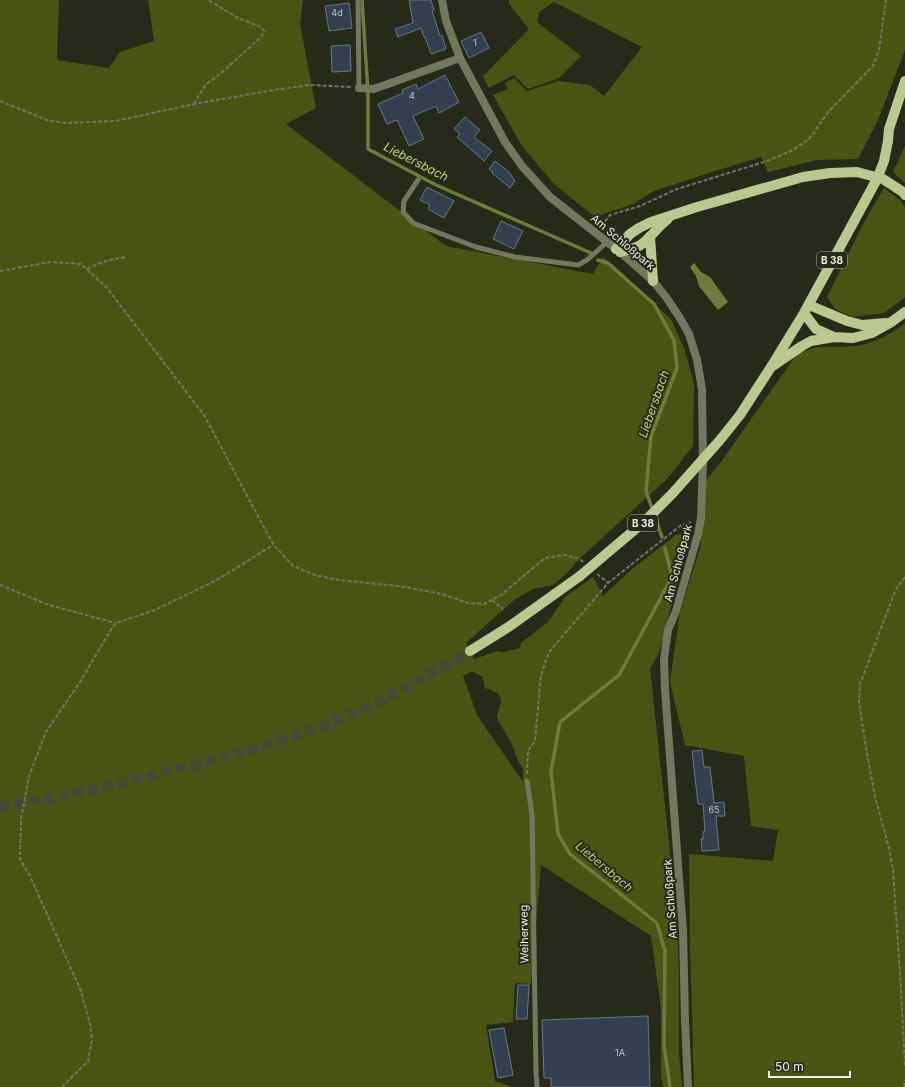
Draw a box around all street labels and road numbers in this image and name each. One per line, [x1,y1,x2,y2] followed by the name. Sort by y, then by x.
[588,211,658,273] street label: Am Schloßpark
[817,252,847,268] road number: B 38
[628,515,658,531] road number: B 38
[661,523,695,603] street label: Am Schloßpark
[660,859,680,939] street label: Am Schloßpark
[516,905,532,963] street label: Weiherweg

